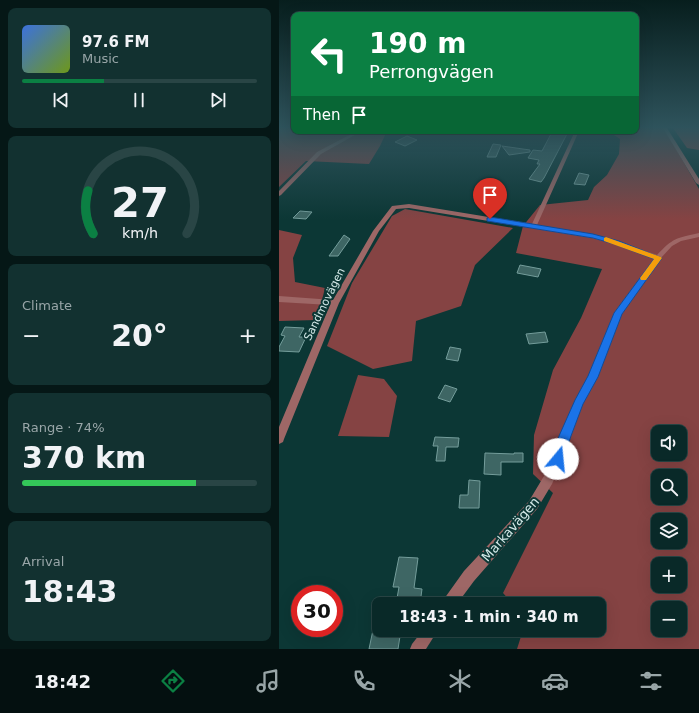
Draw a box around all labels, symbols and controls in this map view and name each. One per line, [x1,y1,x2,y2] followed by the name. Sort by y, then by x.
[369,27,466,60] text: 190 m
[303,28,355,80] icon: left
[82,33,149,51] text: 97.6 FM
[82,51,119,66] text: Music
[369,61,494,82] text: Perrongvägen
[50,89,72,111] icon: previous
[128,89,150,111] icon: pause
[207,89,229,111] icon: next
[348,104,370,126] icon: arrive
[303,106,340,124] text: Then
[111,178,168,227] text: 27
[473,178,507,219] pin
[479,184,501,206] icon: arrive
[121,225,158,241] text: km/h
[301,266,348,343] street label: Sandmovägen
[22,298,72,313] text: Climate
[111,318,168,353] text: 20°
[22,323,40,348] text: −
[239,323,257,348] text: +
[22,420,105,435] text: Range · 74%
[651,425,687,637] map controls
[651,425,687,461] button: sound
[537,438,579,480] position arrow
[22,440,146,475] text: 370 km
[651,469,687,505] button: search
[478,494,542,564] street label: Markavägen
[651,513,687,549] button: layers
[22,554,64,569] text: Arrival
[651,557,687,593] button: +
[22,574,118,609] text: 18:43
[291,585,343,637] speed limit sign: 30
[651,601,687,637] button: −
[399,608,579,626] text: 18:43 · 1 min · 340 m
[159,667,187,695] icon: directions
[254,667,282,695] icon: music
[350,667,378,695] icon: phone
[446,667,474,695] icon: climate
[541,667,569,695] icon: car
[637,667,665,695] icon: filters
[34,671,91,692] text: 18:42

